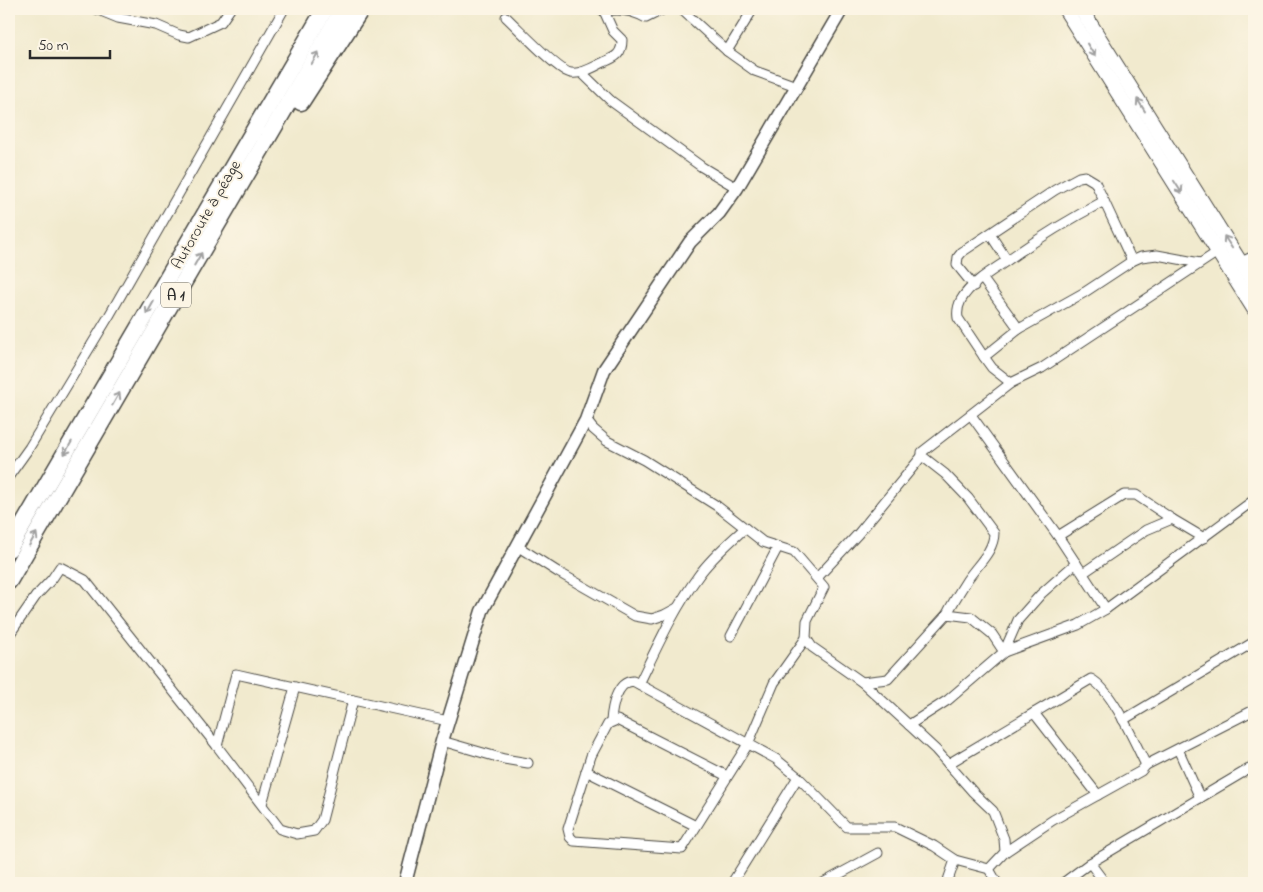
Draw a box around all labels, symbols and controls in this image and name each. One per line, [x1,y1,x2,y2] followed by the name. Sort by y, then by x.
[30,28,110,60] scale bar
[38,35,69,57] text: 50 m
[1085,43,1096,57] one-way arrow
[310,51,320,65] one-way arrow
[1136,99,1146,113] one-way arrow
[166,155,248,274] street label: Autoroute à péage
[1173,180,1183,194] one-way arrow
[1223,236,1233,250] one-way arrow
[193,252,203,266] one-way arrow
[161,282,191,308] road number: A 1
[144,300,154,314] one-way arrow
[111,392,121,407] one-way arrow
[62,440,72,455] one-way arrow
[29,533,39,547] one-way arrow

